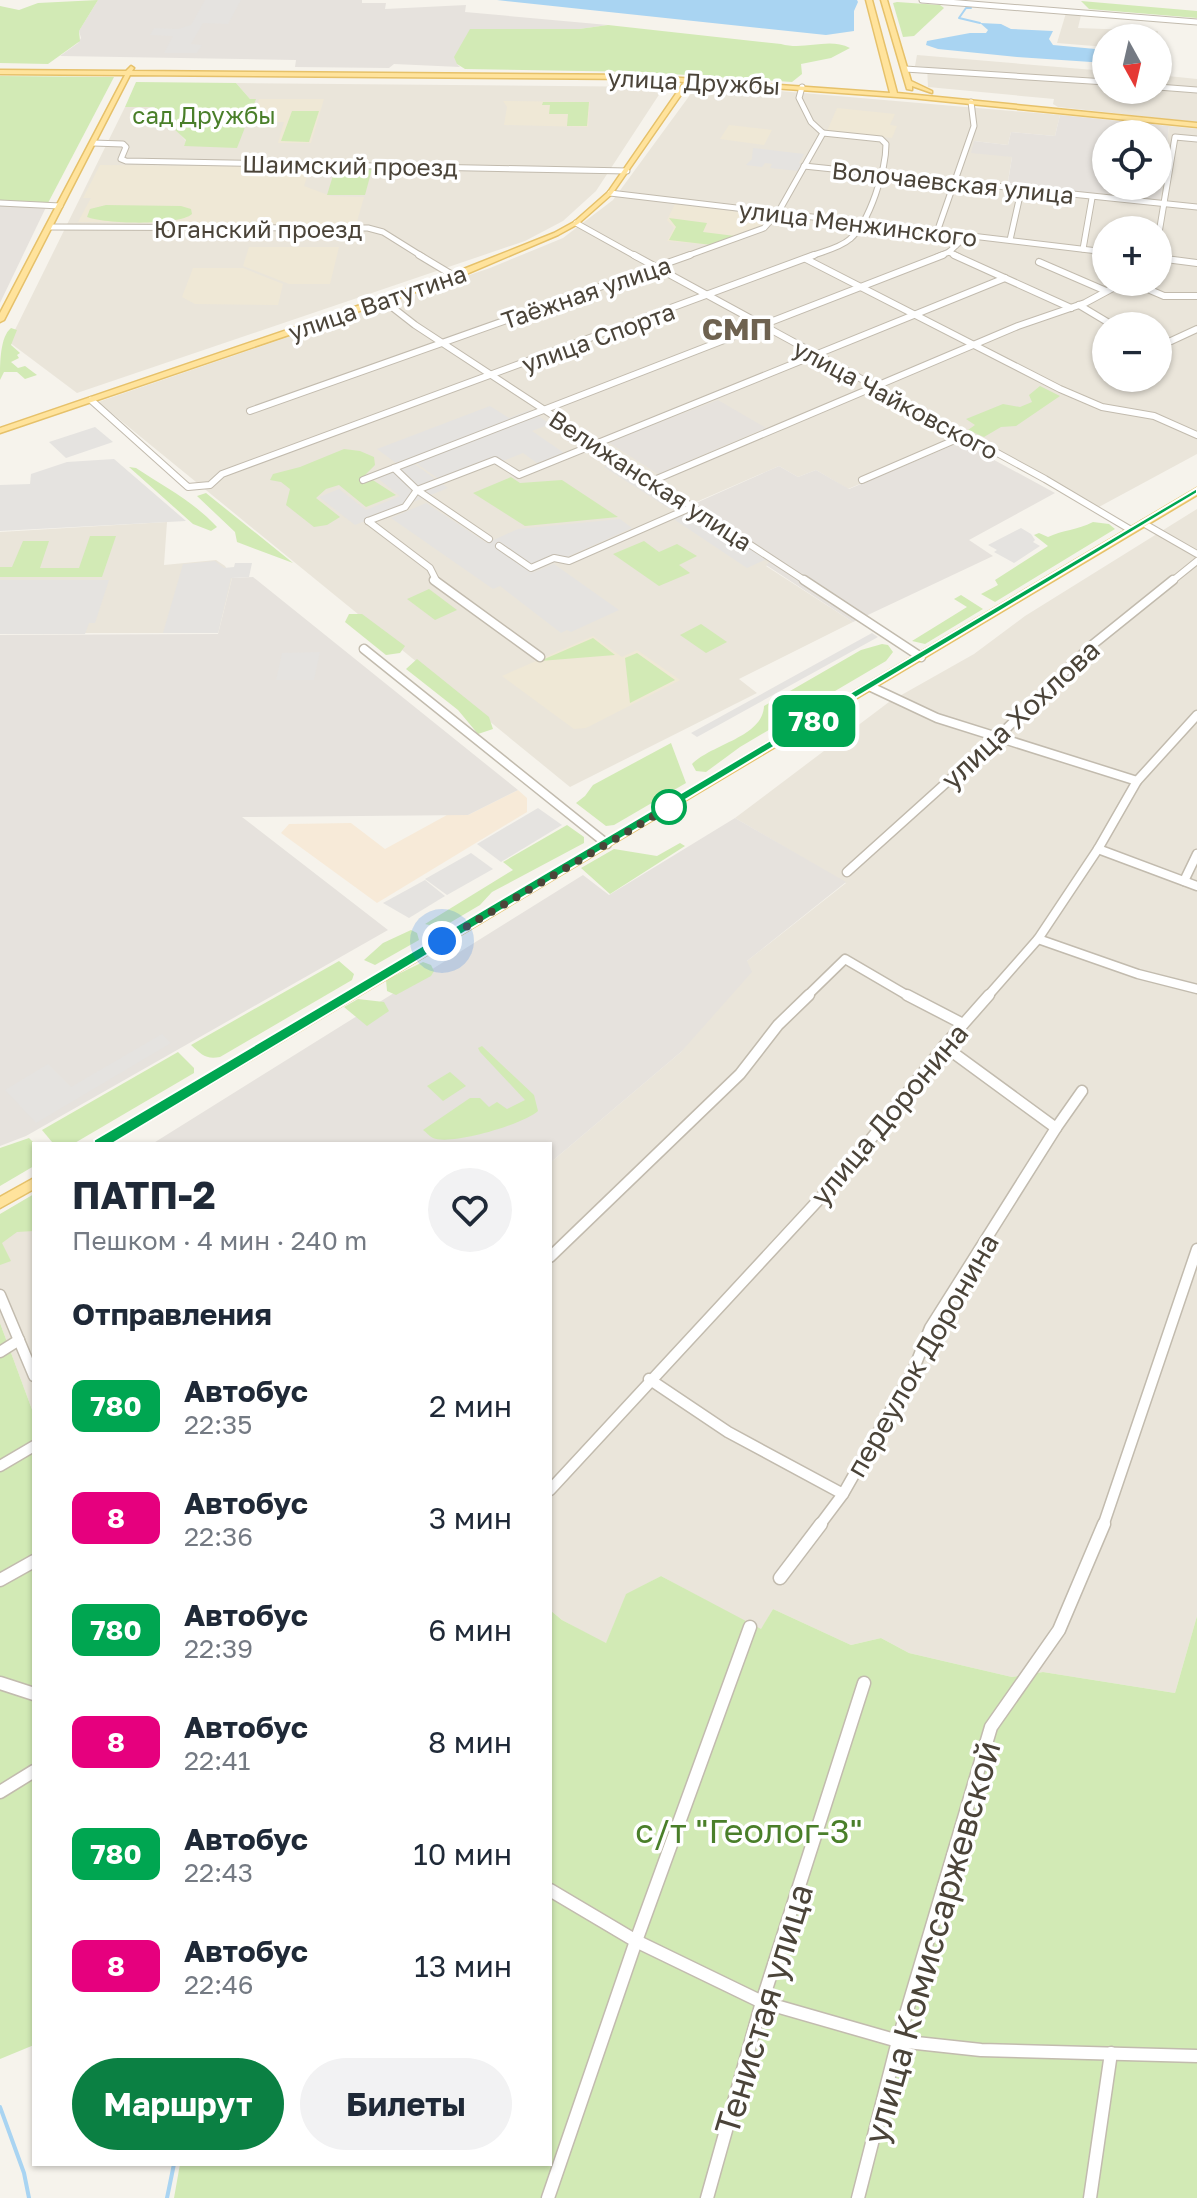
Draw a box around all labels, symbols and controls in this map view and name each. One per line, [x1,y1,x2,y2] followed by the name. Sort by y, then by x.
[1092,24,1172,104] north arrow
[1092,24,1172,392] map controls
[607,62,781,100] street label: улица Дружбы
[132,100,276,129] park label: сад Дружбы
[1092,120,1172,200] button: locate
[242,149,458,181] street label: Шаимский проезд
[831,155,1075,209] street label: Волочаевская улица
[737,194,979,252] street label: улица Менжинского
[154,214,362,243] street label: Юганский проезд
[1092,216,1172,296] button: +
[498,249,674,335] street label: Таёжная улица
[284,258,470,346] street label: улица Ватутина
[517,296,679,378] street label: улица Спорта
[702,311,772,347] district label: СМП
[1092,312,1172,392] button: −
[789,333,1003,465] street label: улица Чайковского
[544,404,758,556] street label: Велижанская улица
[934,632,1106,796] street label: улица Хохлова
[768,695,860,747] line badge: 780
[788,704,840,737] text: 780
[652,790,686,824] unlabelled marker
[422,921,462,961] your location
[803,1016,975,1212] street label: улица Доронина
[428,1168,512,1252] button: heart
[72,1172,216,1217] text: ПАТП-2
[72,1225,367,1256] text: Пешком · 4 мин · 240 m
[839,1228,1005,1482] street label: переулок Доронина
[72,1296,272,1332] text: Отправления
[184,1373,308,1409] text: Автобус
[429,1388,512,1424] text: 2 мин
[90,1389,142,1422] text: 780
[184,1409,252,1440] text: 22:35
[184,1485,308,1521] text: Автобус
[429,1500,512,1536] text: 3 мин
[107,1501,125,1534] text: 8
[184,1521,253,1552] text: 22:36
[184,1597,308,1633] text: Автобус
[428,1612,512,1648] text: 6 мин
[90,1613,142,1646] text: 780
[184,1633,253,1664] text: 22:39
[184,1709,308,1745] text: Автобус
[428,1724,512,1760] text: 8 мин
[107,1725,125,1758] text: 8
[854,1736,1008,2148] street label: улица Комиссаржевской
[184,1745,250,1776] text: 22:41
[635,1810,863,1850] park label: с/т "Геолог-3"
[184,1821,308,1857] text: Автобус
[413,1836,512,1872] text: 10 мин
[90,1837,142,1870] text: 780
[184,1857,253,1888] text: 22:43
[706,1879,820,2139] street label: Тенистая улица
[184,1933,308,1969] text: Автобус
[414,1948,512,1984] text: 13 мин
[107,1949,125,1982] text: 8
[184,1969,254,2000] text: 22:46
[72,2058,284,2150] button: Маршрут
[300,2058,512,2150] button: Билеты

